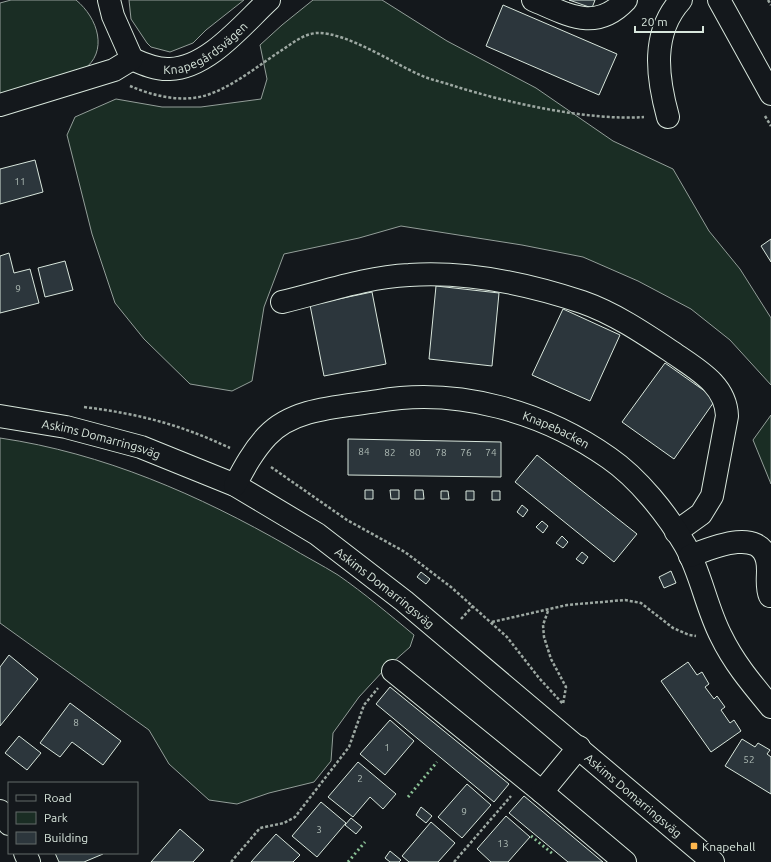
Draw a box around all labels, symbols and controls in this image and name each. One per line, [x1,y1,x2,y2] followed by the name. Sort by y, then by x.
[635,8,703,34] scale bar
[641,15,668,28] text: 20 m
[163,19,250,76] street label: Knapegårdsvägen
[14,176,26,187] house number: 11
[15,283,21,294] house number: 9
[521,408,592,450] street label: Knapebacken
[41,417,163,461] street label: Askims Domarringsväg
[358,446,370,457] house number: 84
[384,447,396,458] house number: 82
[409,447,421,458] house number: 80
[435,447,447,458] house number: 78
[460,447,472,458] house number: 76
[485,447,497,458] house number: 74
[333,544,437,630] street label: Askims Domarringsväg
[73,717,79,728] house number: 8
[384,742,390,753] house number: 1
[583,751,685,840] street label: Askims Domarringsväg
[743,754,755,765] house number: 52
[357,773,363,784] house number: 2
[8,782,138,854] legend
[44,791,72,804] text: Road
[461,806,467,817] house number: 9
[44,811,68,824] text: Park
[316,824,322,835] house number: 3
[44,831,88,844] text: Building
[497,838,509,849] house number: 13
[702,840,755,853] place label: Knapehall
[689,841,699,851] marker: Knapehall

